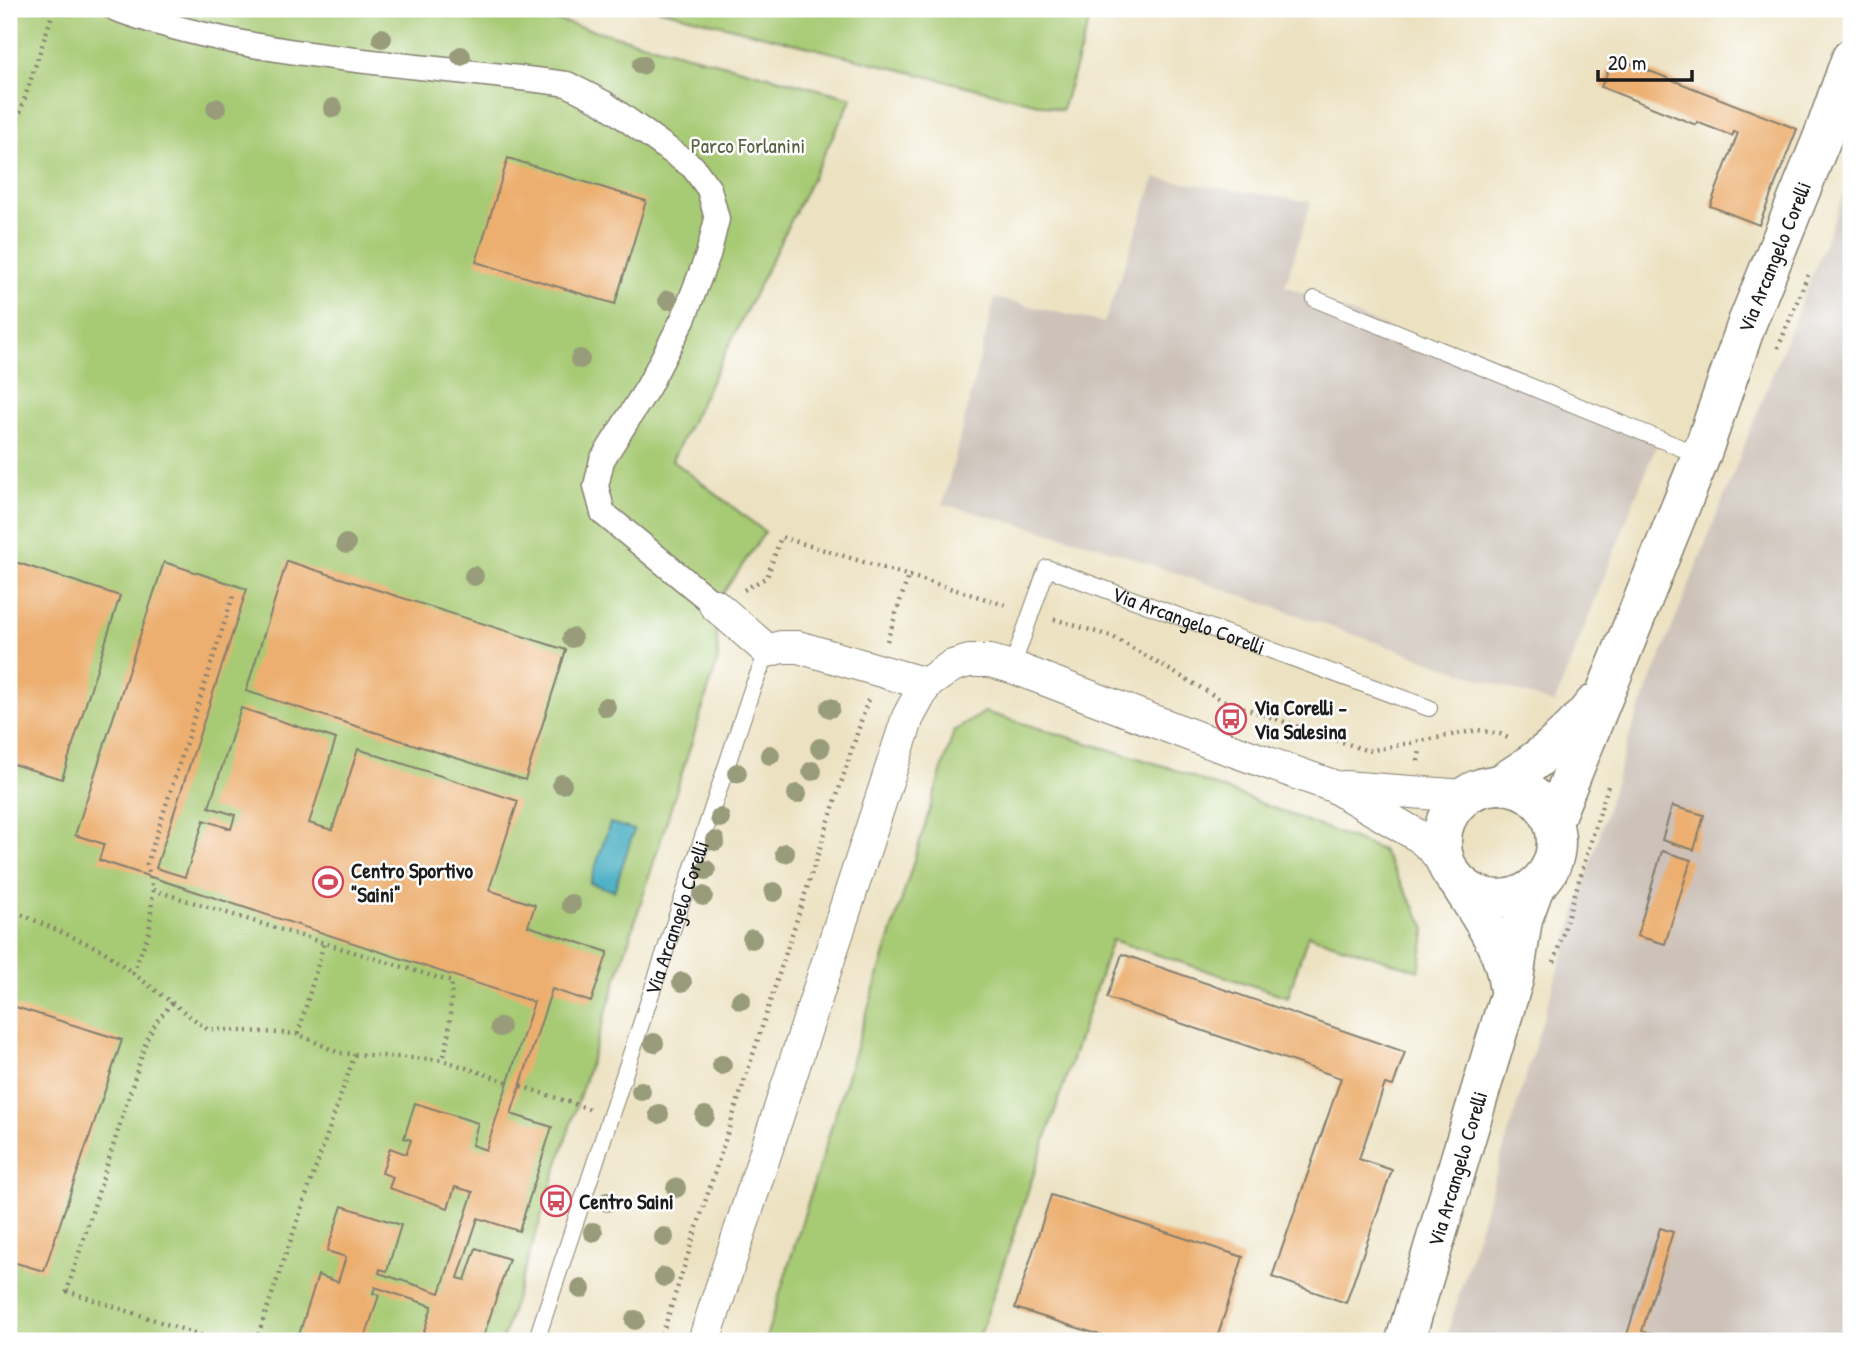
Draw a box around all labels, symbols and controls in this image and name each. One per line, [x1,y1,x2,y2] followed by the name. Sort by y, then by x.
[1598,38,1692,82] scale bar
[1608,48,1646,77] text: 20 m
[691,131,805,160] park label: Parco Forlanini
[1730,177,1818,336] street label: Via Arcangelo Corelli
[1108,579,1269,661] street label: Via Arcangelo Corelli
[1254,693,1348,746] place label: Via Corelli - Via Salesina
[1214,702,1248,736] bus stop icon: Via Corelli - Via Salesina
[637,837,715,998] street label: Via Arcangelo Corelli
[351,856,473,909] place label: Centro Sportivo "Saini"
[311,865,345,899] sports icon: Centro Sportivo "Saini"
[1420,1088,1494,1250] street label: Via Arcangelo Corelli
[539,1184,573,1218] bus stop icon: Centro Saini
[579,1187,674,1216] place label: Centro Saini

